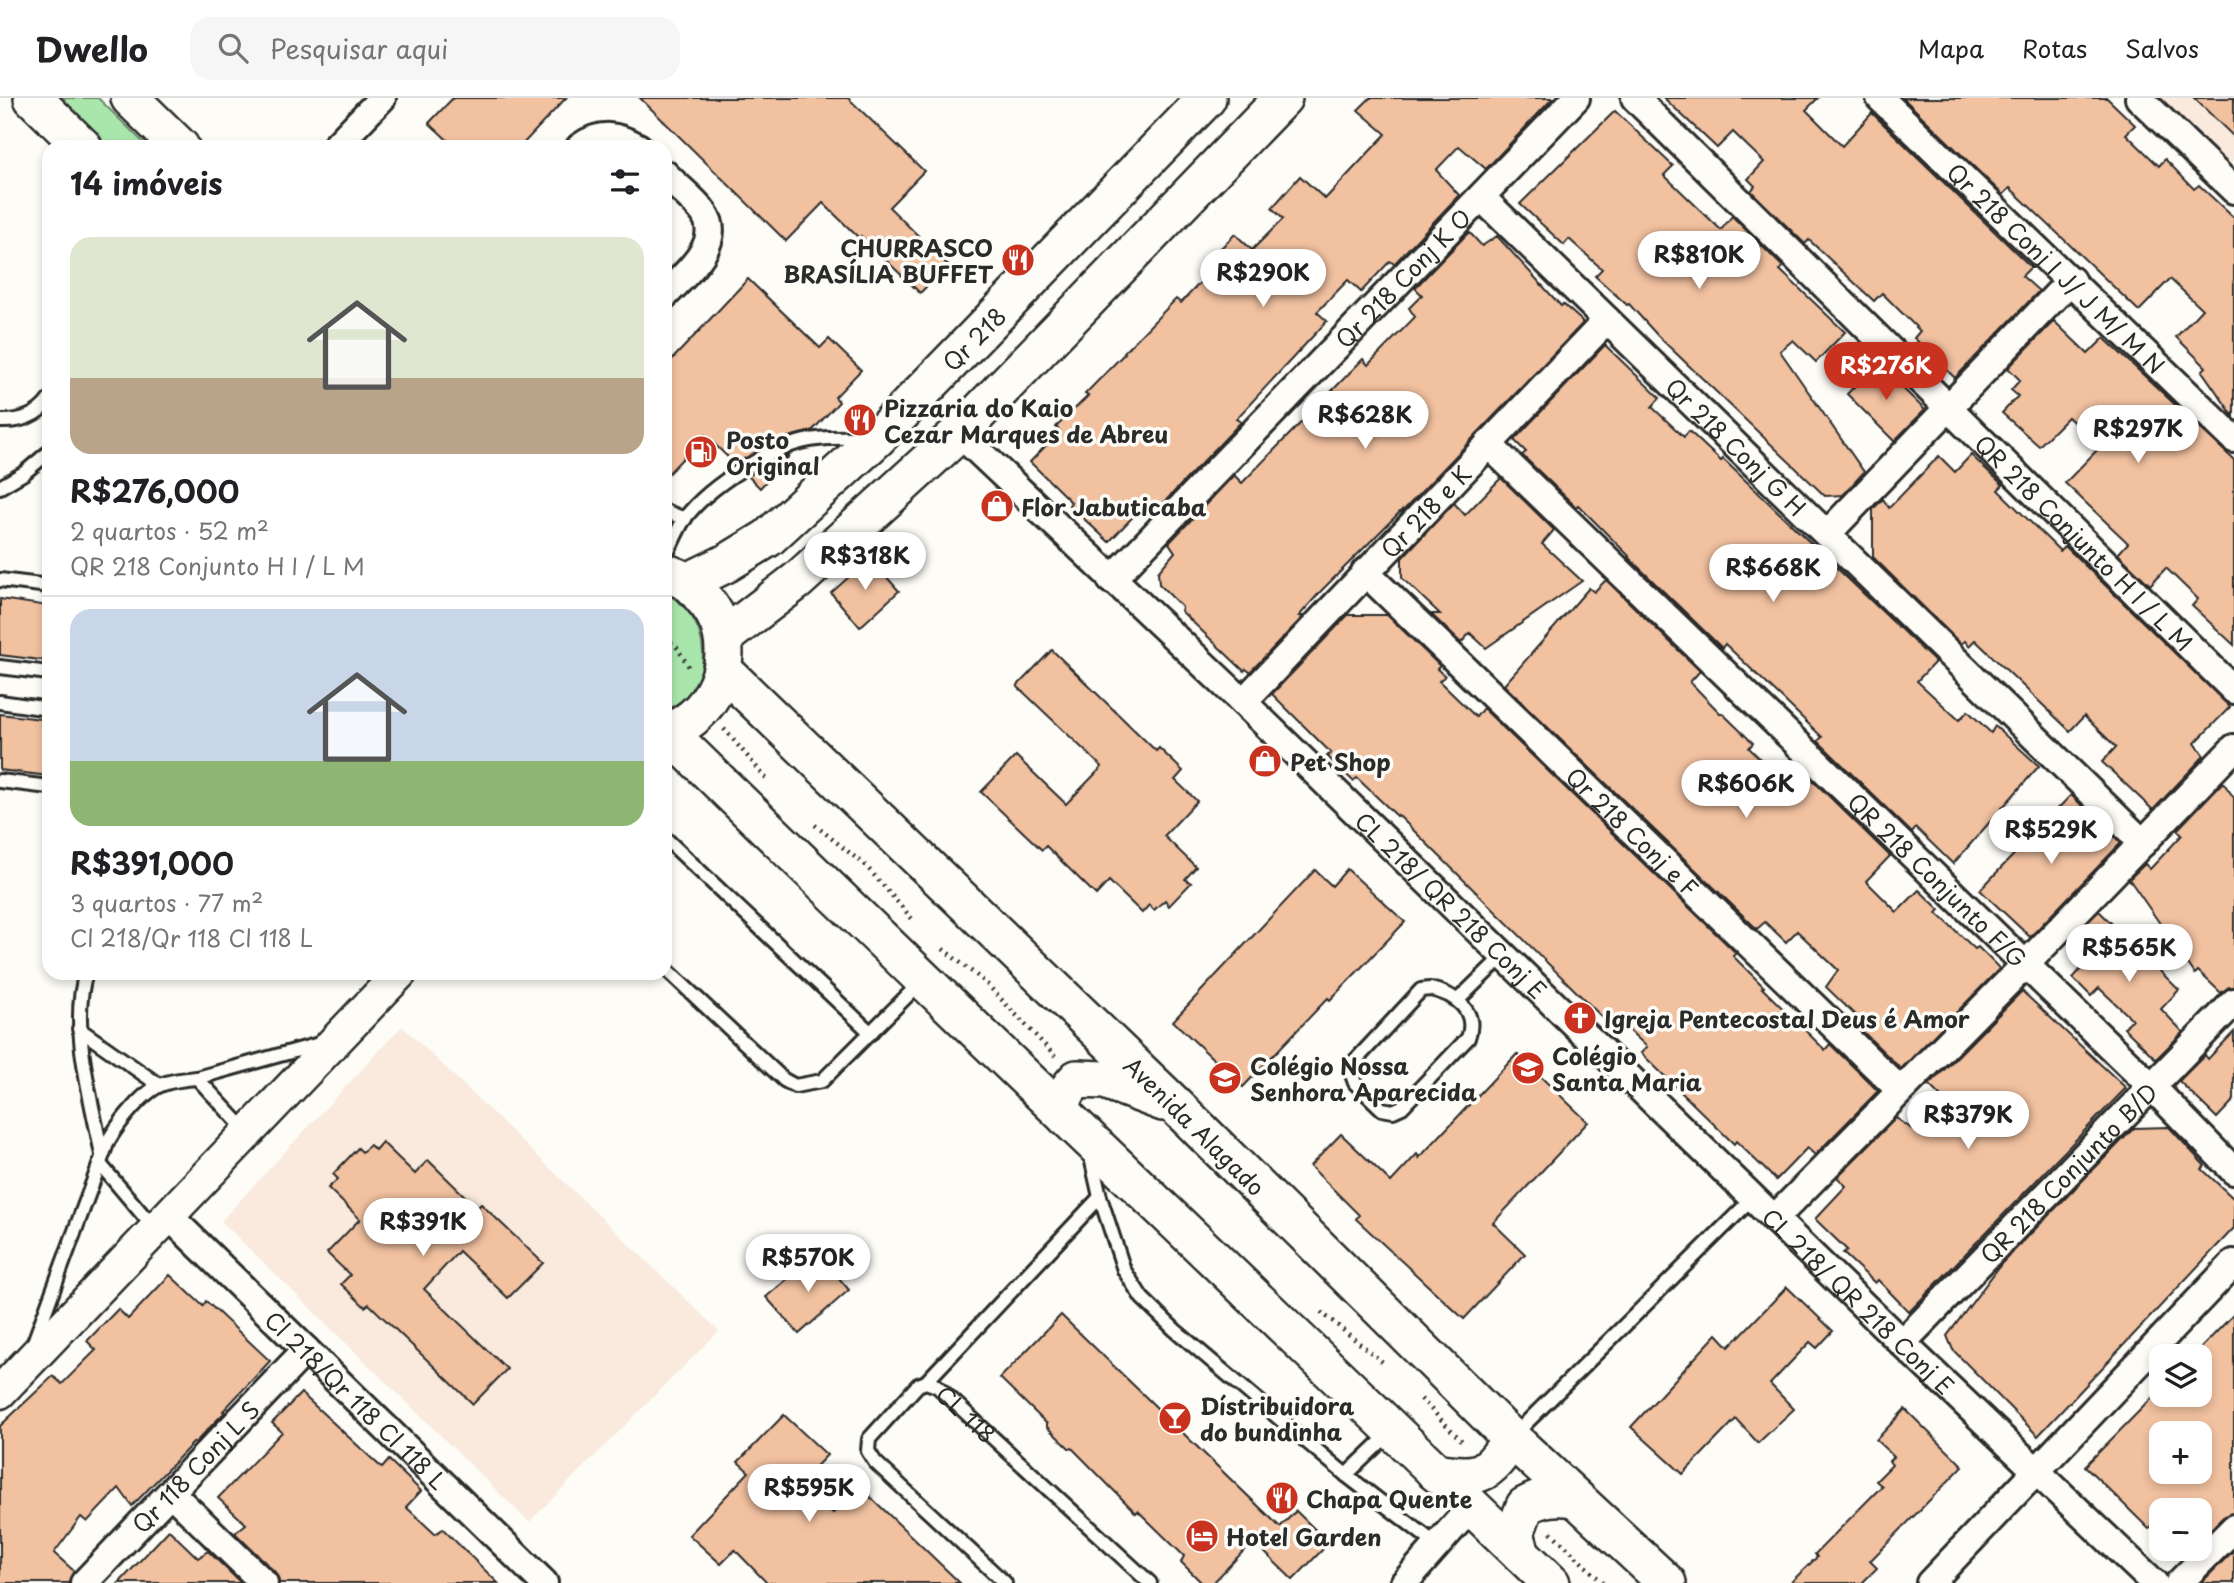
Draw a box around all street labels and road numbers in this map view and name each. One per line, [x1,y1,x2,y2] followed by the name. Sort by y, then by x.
[1940,154,2173,382] street label: Qr 218 Conj I J/ J M/ M N
[1327,200,1479,356] street label: Qr 218 Conj K O
[934,298,1013,379] street label: Qr 218
[1658,369,1815,523] street label: Qr 218 Conj G H
[1967,426,2202,658] street label: QR 218 Conjunto H I / L M
[1372,456,1478,565] street label: Qr 218 e K
[1559,759,1707,904] street label: Qr 218 Conj e F
[1840,784,2035,975] street label: QR 218 Conjunto F/G
[1348,803,1555,1006] street label: CL 218/ QR 218 Conj E
[1117,1048,1274,1203] street label: Avenida Alagado
[1972,1074,2165,1271] street label: QR 218 Conjunto B/D
[1755,1199,1963,1402] street label: CL 218/ QR 218 Conj E
[257,1302,456,1497] street label: Cl 218/Qr 118 Cl 118 L
[929,1376,1004,1450] street label: CL 118
[123,1392,267,1541] street label: Qr 118 Conj L S

